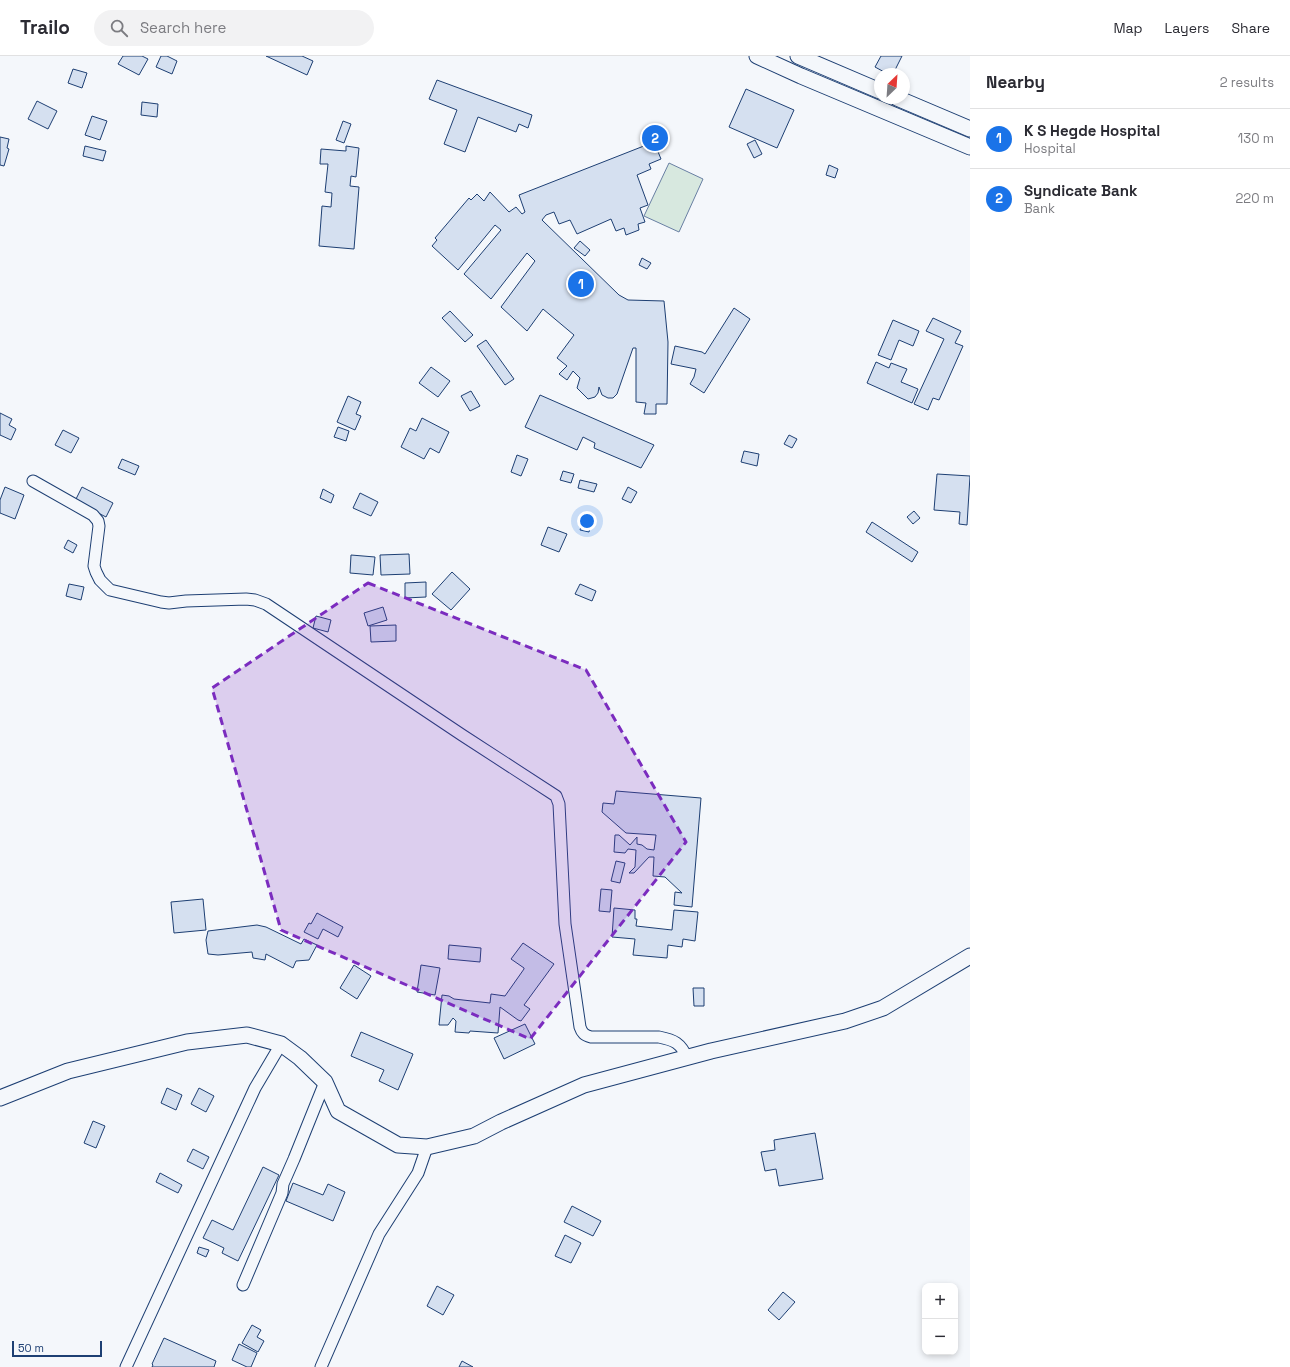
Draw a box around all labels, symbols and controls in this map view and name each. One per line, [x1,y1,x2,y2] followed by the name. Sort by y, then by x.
[94,10,374,46] search box
[20,15,70,40] text: Trailo
[108,17,130,39] icon: search
[140,18,226,37] text: Search here
[1113,19,1143,37] text: Map
[1165,19,1209,37] text: Layers
[1231,19,1270,37] text: Share
[874,68,910,104] north arrow
[986,71,1045,93] text: Nearby
[1220,74,1274,91] text: 2 results
[1024,121,1160,140] text: K S Hegde Hospital
[642,123,668,153] pin: 2
[996,130,1002,147] text: 1
[1238,130,1274,147] text: 130 m
[1024,140,1076,157] text: Hospital
[1024,181,1137,200] text: Syndicate Bank
[995,190,1003,207] text: 2
[1235,190,1274,207] text: 220 m
[1024,200,1055,217] text: Bank
[568,269,594,299] pin: 1
[577,511,597,531] your location
[922,1283,958,1355] map controls
[922,1283,958,1319] button: +
[922,1319,958,1355] button: −
[12,1339,102,1358] scale bar
[18,1341,44,1355] text: 50 m

